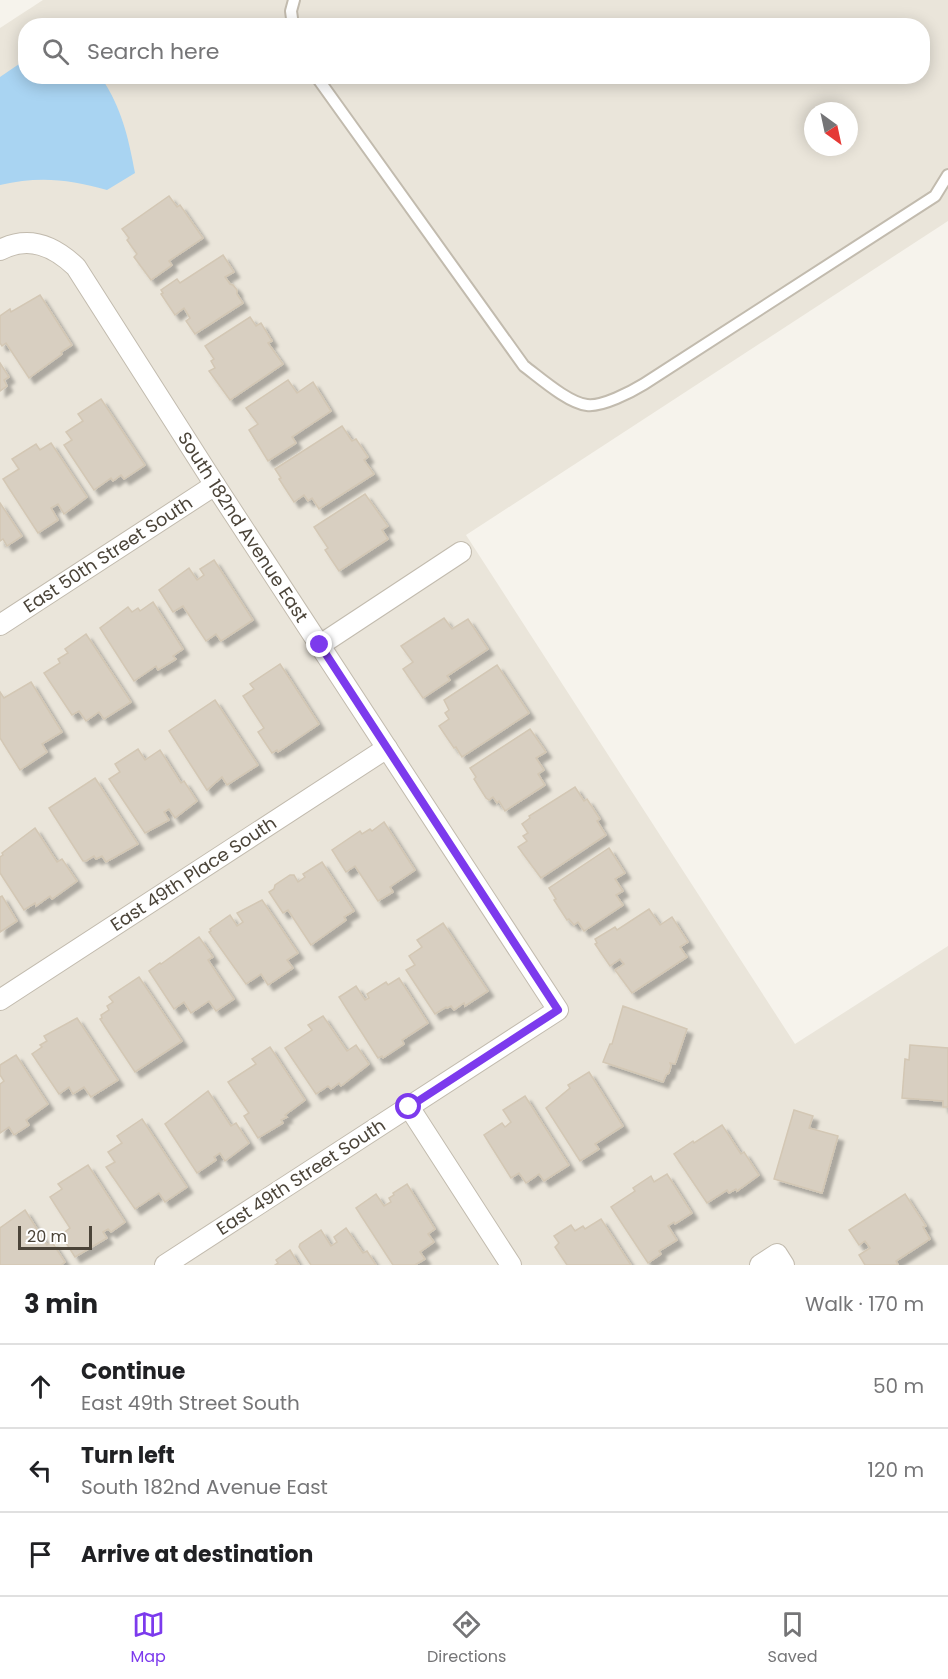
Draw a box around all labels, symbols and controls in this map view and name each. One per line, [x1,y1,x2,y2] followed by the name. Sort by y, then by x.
[18,18,930,84] search box
[39,35,72,68] icon: search
[87,36,220,67] text: Search here
[804,102,858,156] north arrow
[172,427,314,627] street label: South 182nd Avenue East
[18,490,197,618] street label: East 50th Street South
[306,631,332,657] route end
[105,810,281,937] street label: East 49th Place South
[395,1093,421,1119] route start
[211,1112,390,1241] street label: East 49th Street South
[18,1223,92,1250] scale bar
[27,1225,67,1248] text: 20 m
[24,1286,98,1322] text: 3 min
[805,1290,924,1318] text: Walk · 170 m
[81,1356,185,1387] text: Continue
[24,1370,57,1403] icon: ahead
[873,1372,924,1400] text: 50 m
[81,1389,300,1417] text: East 49th Street South
[81,1440,175,1471] text: Turn left
[24,1454,57,1487] icon: left
[868,1456,924,1484] text: 120 m
[81,1473,328,1501] text: South 182nd Avenue East
[24,1538,57,1571] icon: arrive
[81,1539,313,1570] text: Arrive at destination
[131,1608,166,1669] tab: Map
[427,1608,506,1669] tab: Directions
[768,1608,817,1669] tab: Saved

